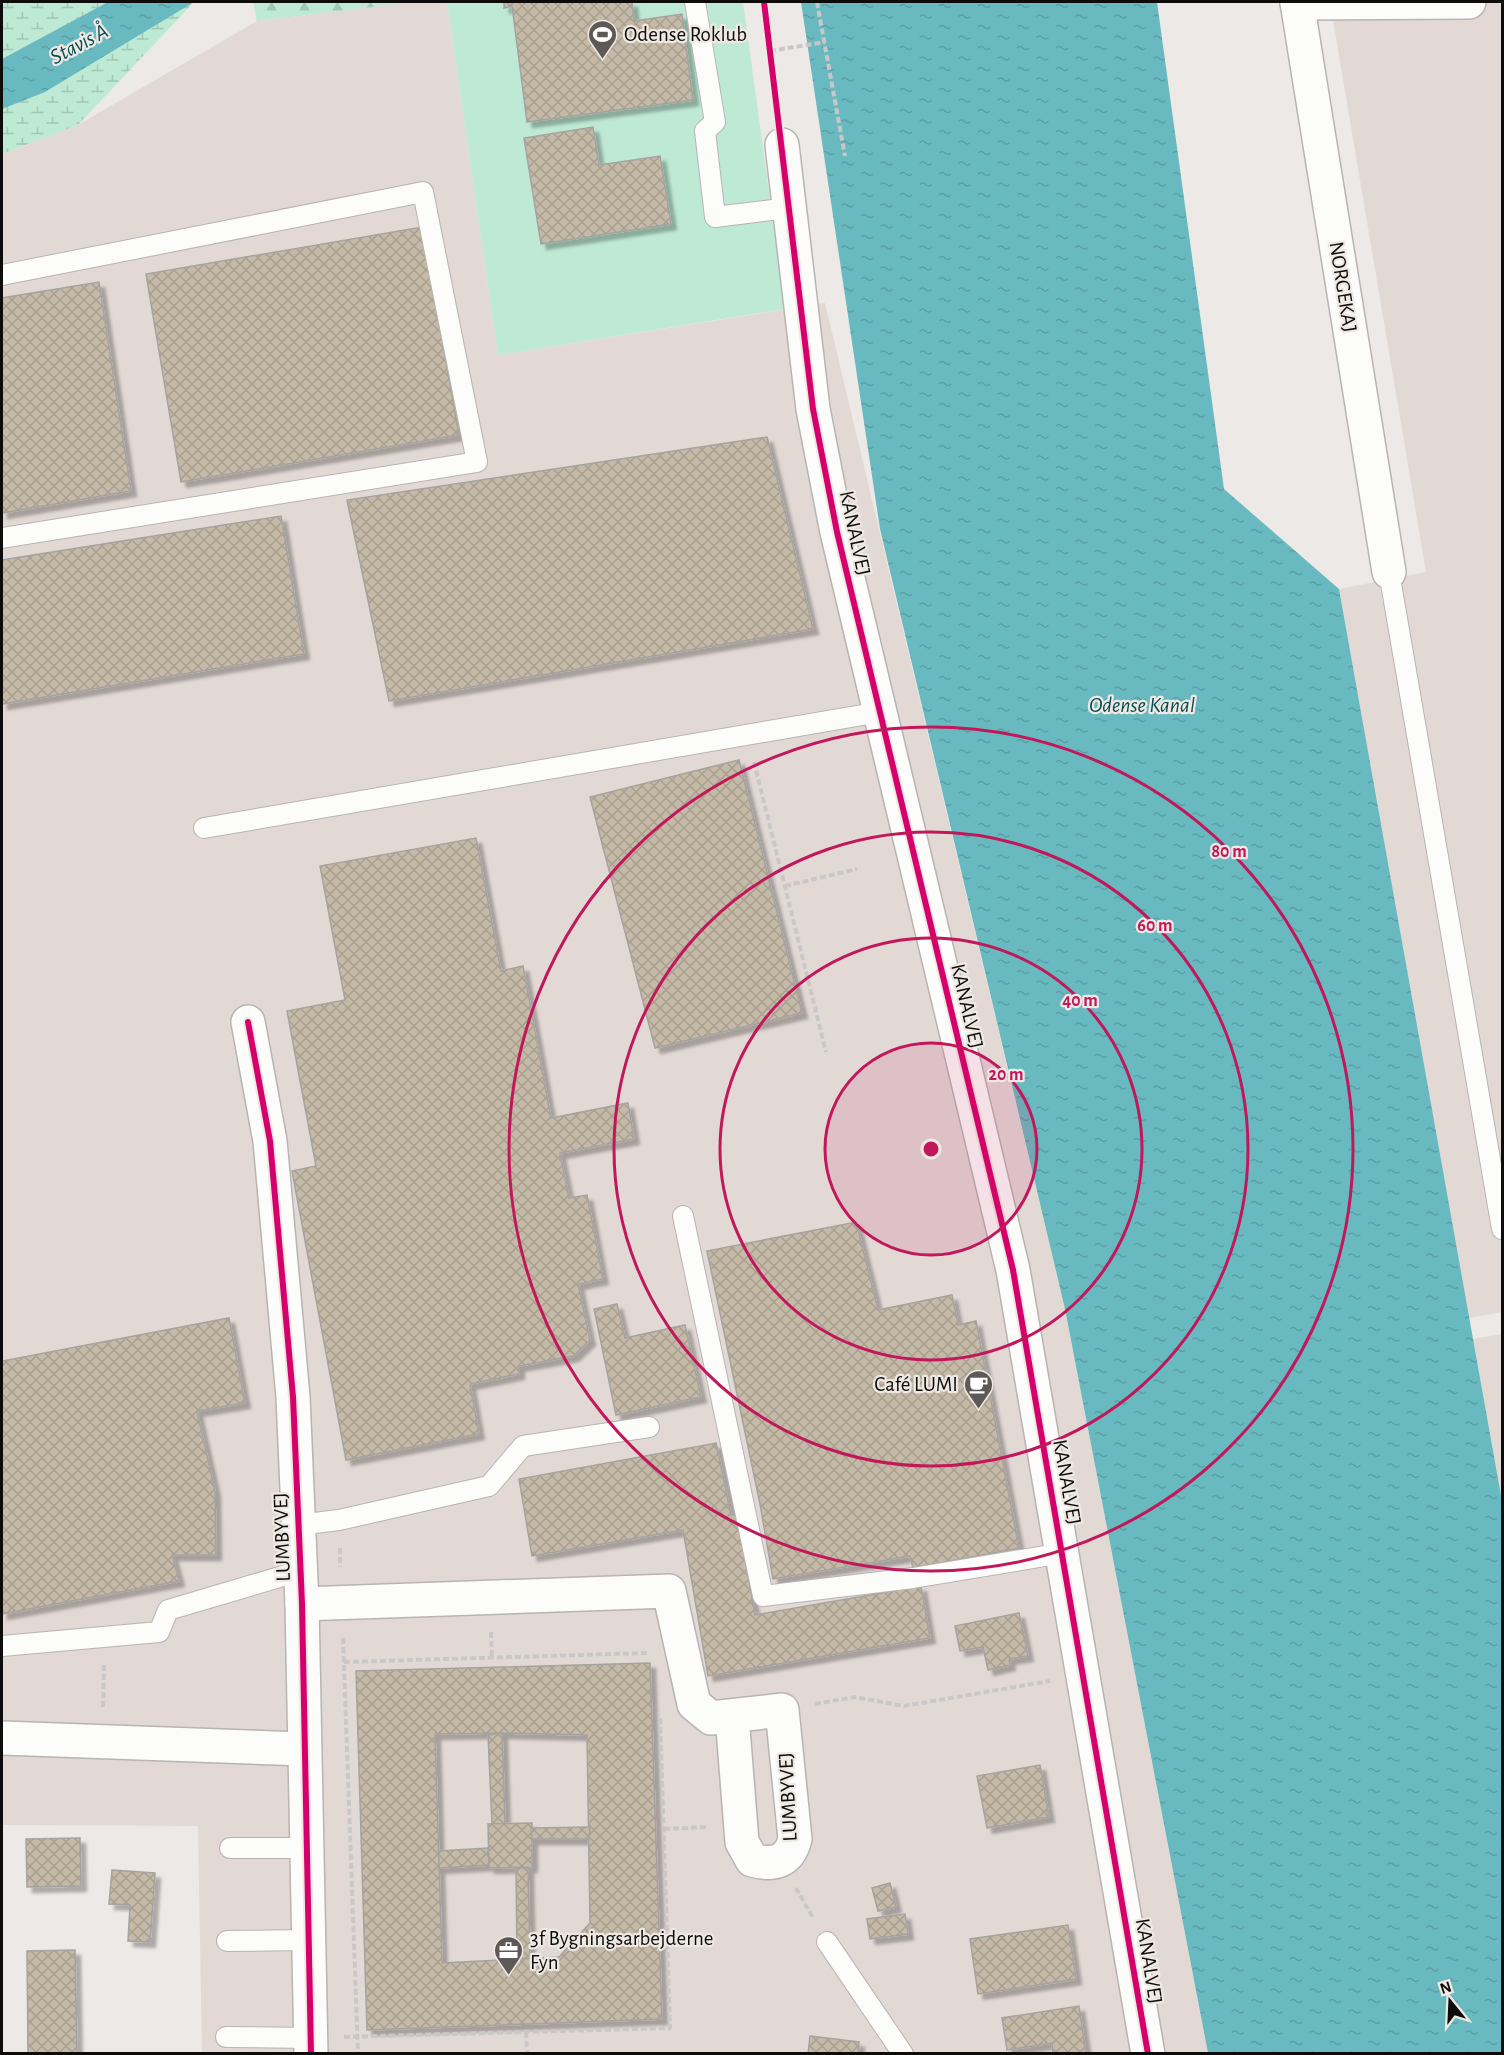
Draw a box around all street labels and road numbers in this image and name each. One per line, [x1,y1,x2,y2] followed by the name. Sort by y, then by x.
[1325,240,1361,334] street label: NORGEKAJ
[836,489,874,577] street label: KANALVEJ
[947,962,987,1050] street label: KANALVEJ
[1049,1438,1085,1526] street label: KANALVEJ
[270,1492,294,1582] street label: LUMBYVEJ
[775,1752,801,1842] street label: LUMBYVEJ
[1132,1917,1166,2005] street label: KANALVEJ

